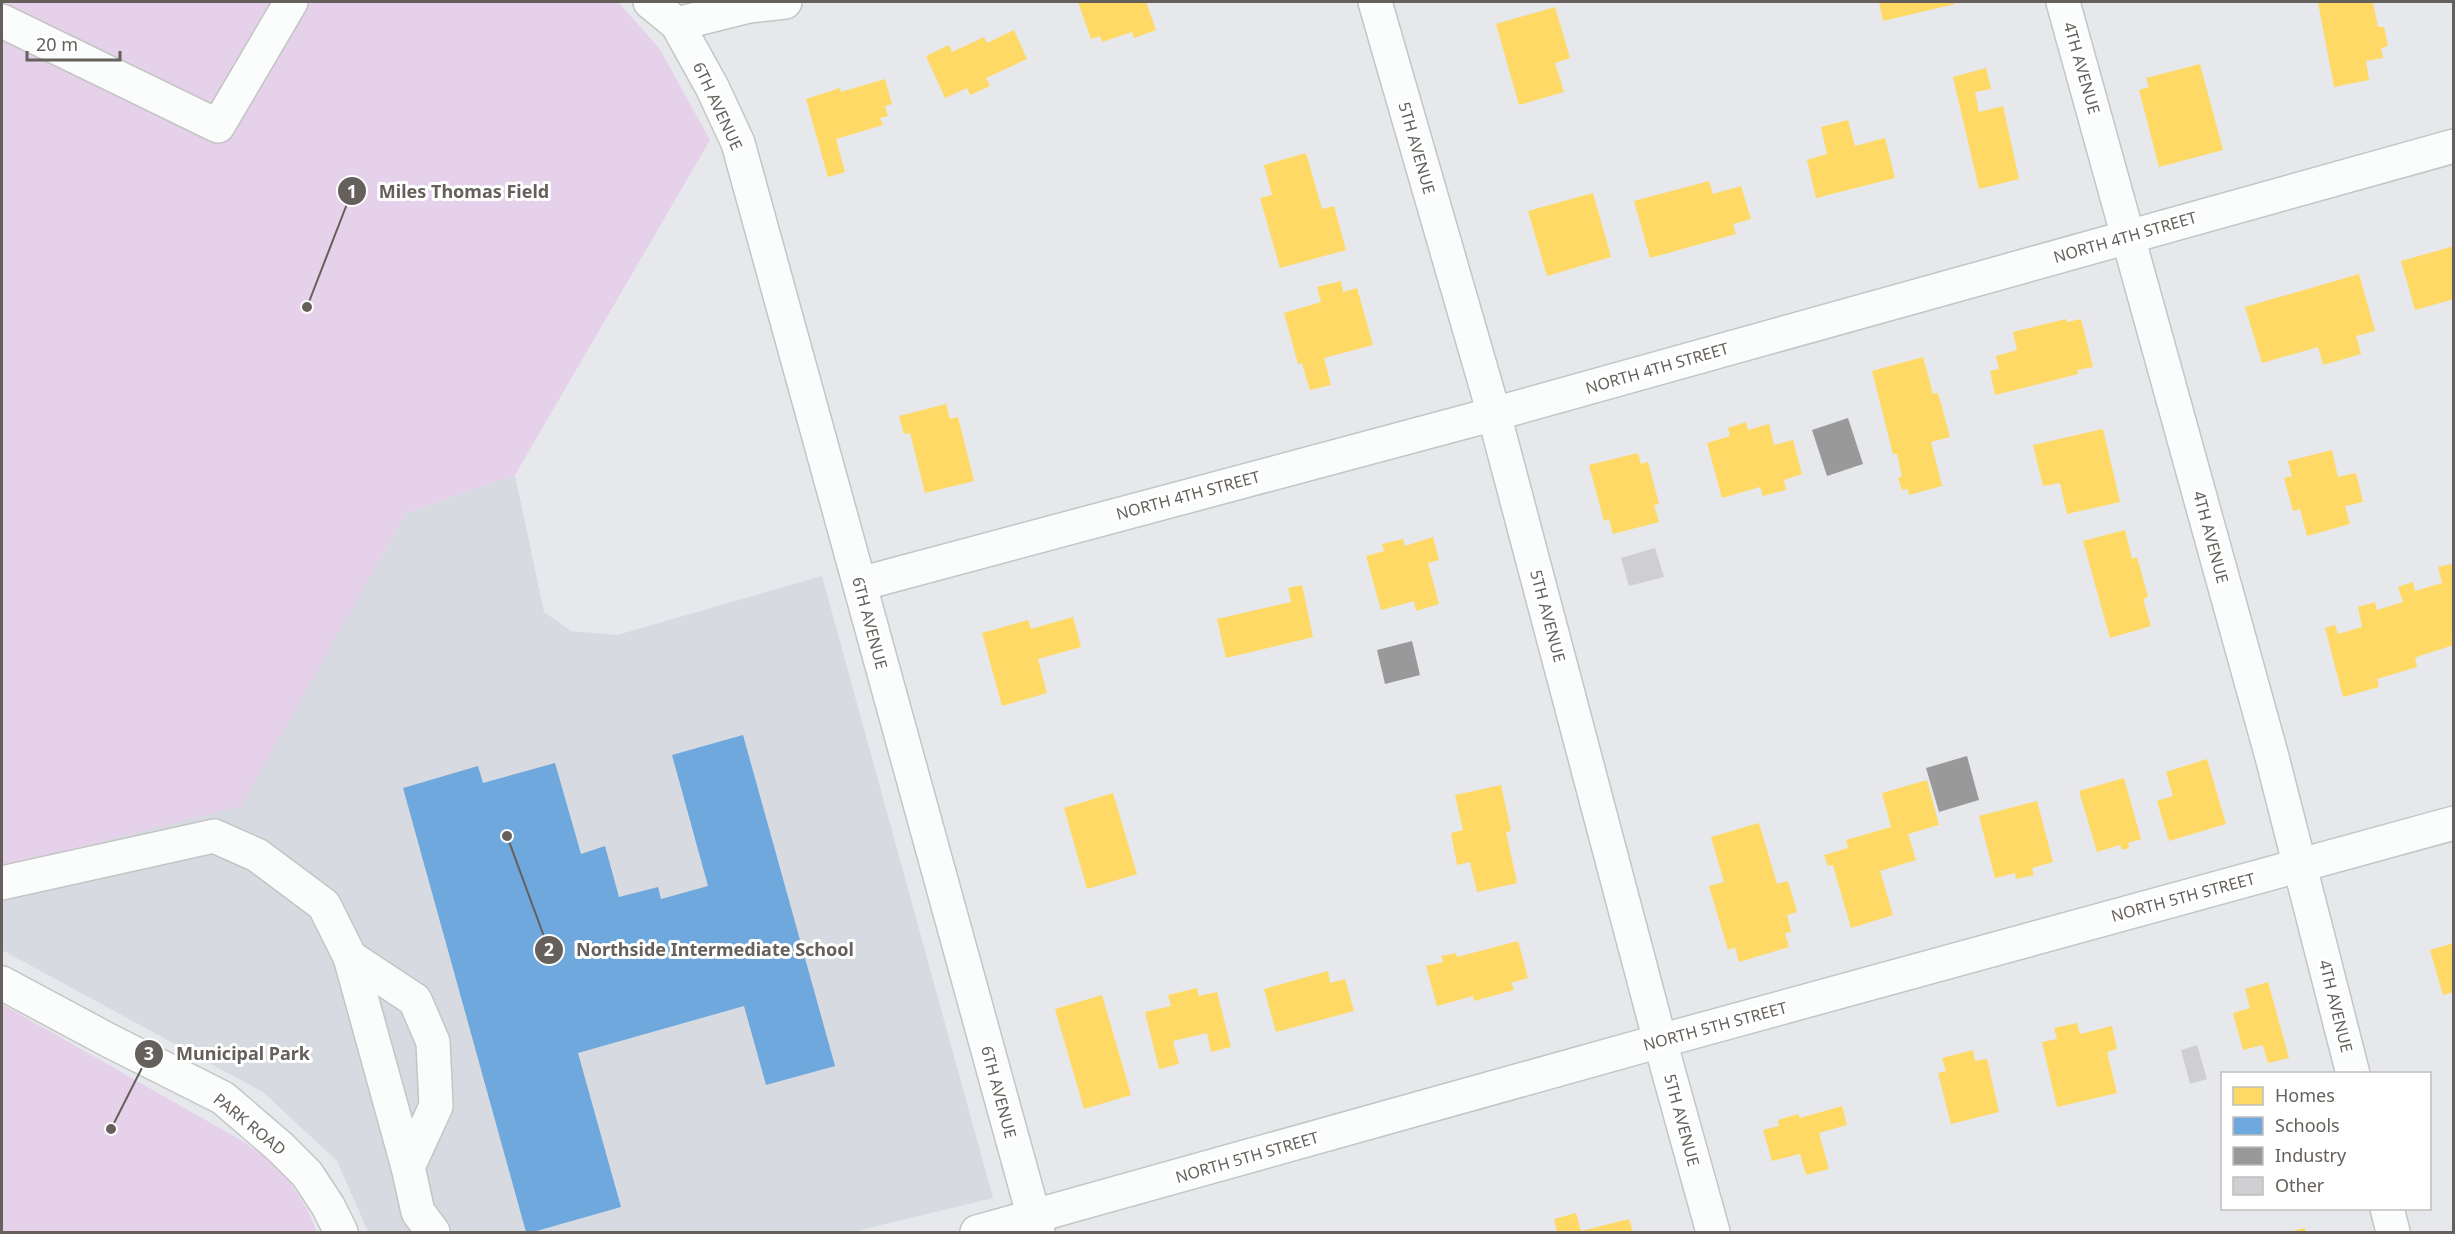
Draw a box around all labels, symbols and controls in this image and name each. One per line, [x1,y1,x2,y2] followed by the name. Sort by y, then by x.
[2058,19,2106,117] street label: 4TH AVENUE
[27,24,120,62] scale bar
[36,32,78,56] text: 20 m
[688,58,748,154] street label: 6TH AVENUE
[1393,99,1441,197] street label: 5TH AVENUE
[337,173,561,209] callout: Miles Thomas Field
[347,179,357,203] text: 1
[379,179,549,203] text: Miles Thomas Field
[2051,206,2199,268] street label: NORTH 4TH STREET
[1583,337,1731,399] street label: NORTH 4TH STREET
[1114,465,1262,525] street label: NORTH 4TH STREET
[2188,488,2234,586] street label: 4TH AVENUE
[1525,567,1571,665] street label: 5TH AVENUE
[847,574,893,672] street label: 6TH AVENUE
[2109,867,2257,927] street label: NORTH 5TH STREET
[534,932,866,968] callout: Northside Intermediate School
[544,937,554,961] text: 2
[576,937,854,961] text: Northside Intermediate School
[2314,957,2358,1055] street label: 4TH AVENUE
[1641,996,1789,1056] street label: NORTH 5TH STREET
[134,1036,321,1072] callout: Municipal Park
[144,1041,154,1065] text: 3
[176,1041,311,1065] text: Municipal Park
[976,1043,1022,1141] street label: 6TH AVENUE
[1659,1071,1705,1169] street label: 5TH AVENUE
[2221,1072,2431,1210] legend
[2275,1083,2335,1107] text: Homes
[209,1088,291,1160] street label: PARK ROAD
[2275,1113,2340,1137] text: Schools
[1173,1126,1321,1188] street label: NORTH 5TH STREET
[2275,1143,2347,1167] text: Industry
[2275,1173,2325,1197] text: Other

